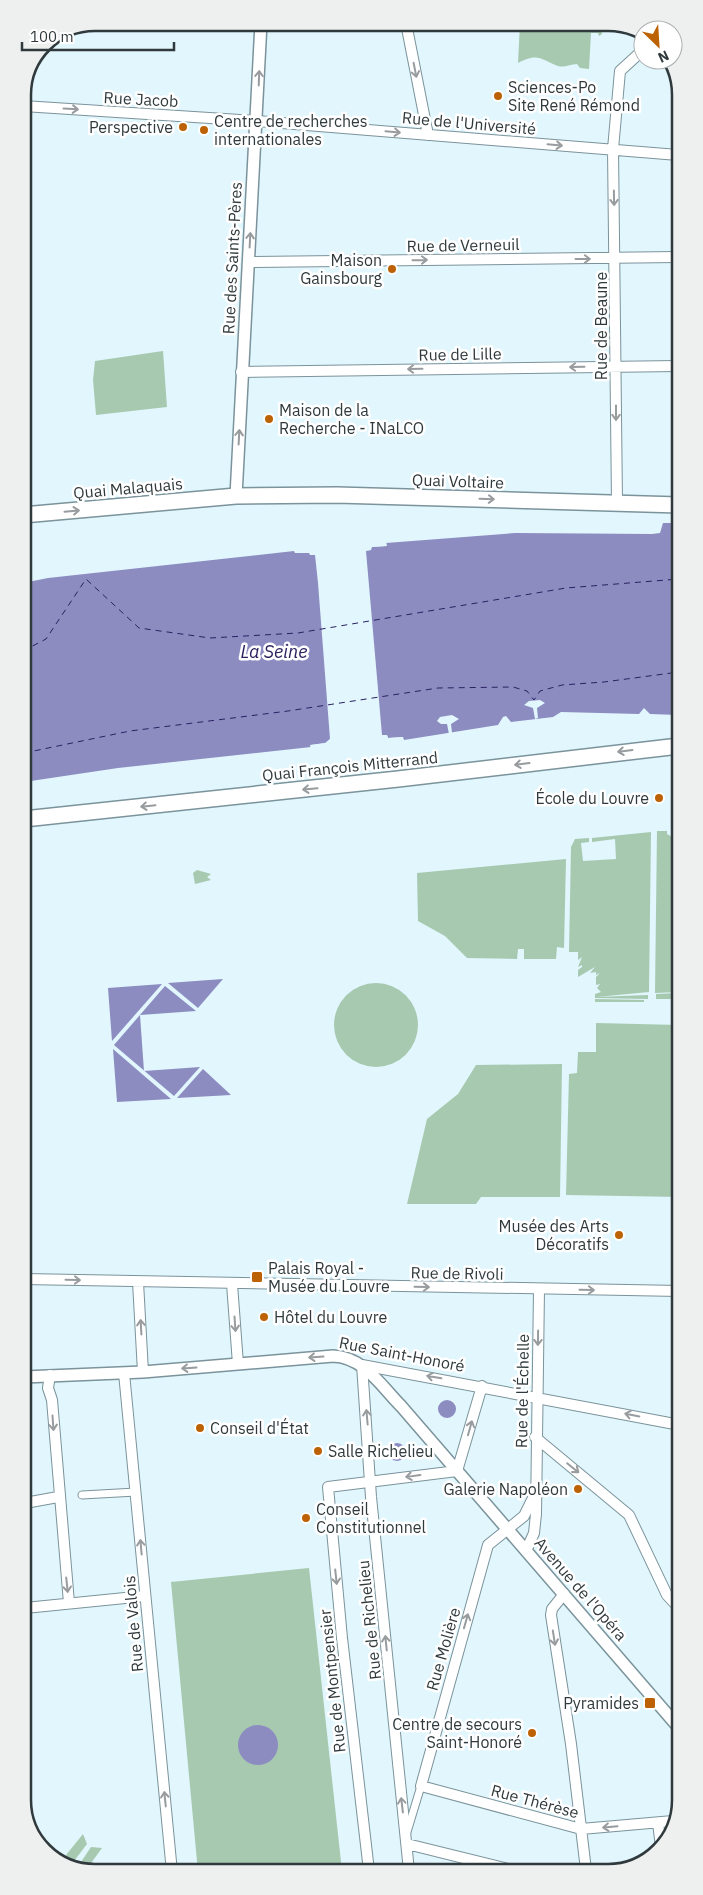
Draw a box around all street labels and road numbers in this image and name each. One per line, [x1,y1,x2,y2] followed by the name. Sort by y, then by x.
[103,87,179,111] street label: Rue Jacob
[401,107,537,139] street label: Rue de l'Université
[218,181,246,335] street label: Rue des Saints-Pères
[406,234,520,256] street label: Rue de Verneuil
[591,272,611,380] street label: Rue de Beaune
[418,343,502,365] street label: Rue de Lille
[412,469,505,493] street label: Quai Voltaire
[72,473,184,503] street label: Quai Malaquais
[261,747,439,785] street label: Quai François Mitterrand
[410,1262,504,1284] street label: Rue de Rivoli
[338,1332,467,1376] street label: Rue Saint-Honoré
[510,1333,533,1448] street label: Rue de l'Échelle
[531,1533,632,1645] street label: Avenue de l'Opéra
[353,1559,385,1681] street label: Rue de Richelieu
[119,1575,147,1673] street label: Rue de Valois
[422,1605,464,1693] street label: Rue Molière
[315,1608,349,1754] street label: Rue de Montpensier
[489,1780,581,1822] street label: Rue Thérèse

